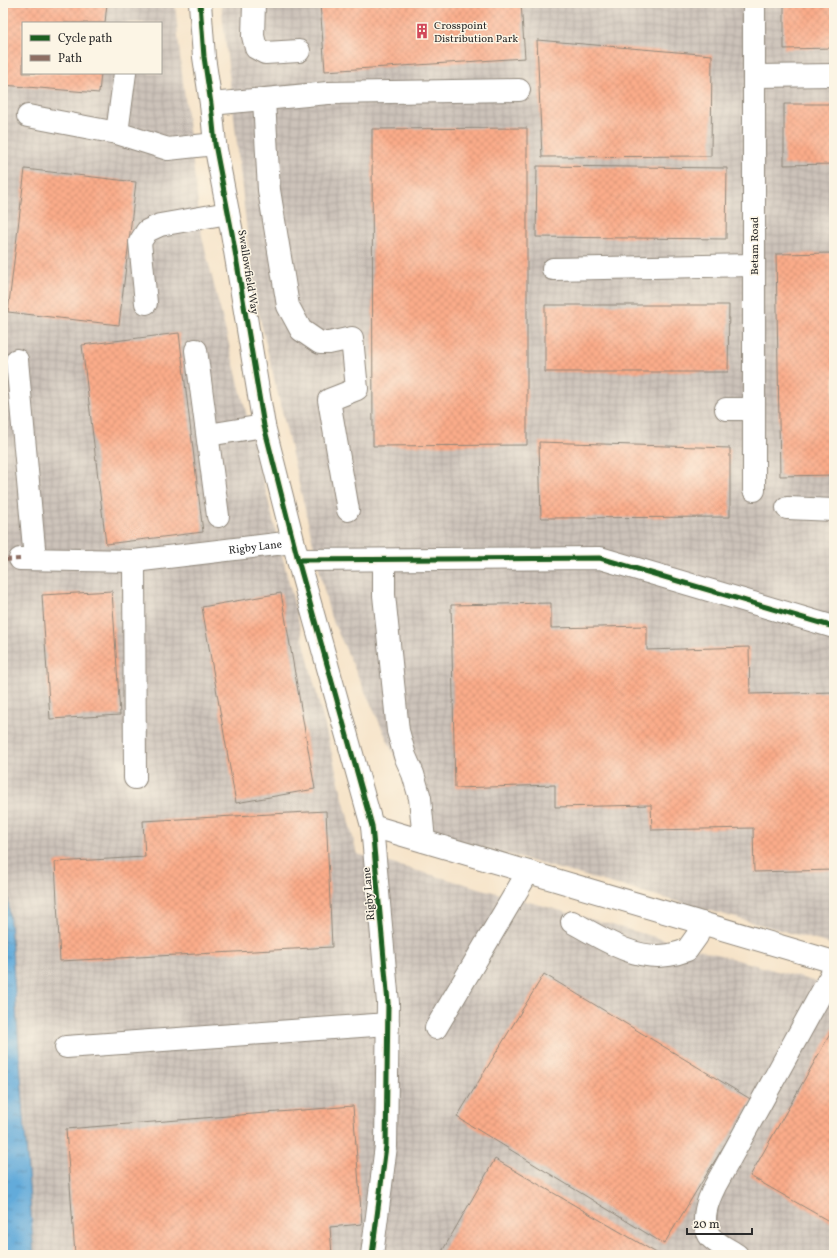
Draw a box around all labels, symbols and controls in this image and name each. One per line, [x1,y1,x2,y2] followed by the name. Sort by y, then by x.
[434,19,518,47] place label: Crosspoint Distribution Park
[22,22,162,74] legend
[413,22,431,40] building icon: Crosspoint Distribution Park
[58,31,113,47] text: Cycle path
[58,51,82,67] text: Path
[748,217,763,275] street label: Betam Road
[233,229,262,316] street label: Swallowfield Way
[228,537,283,559] street label: Rigby Lane
[360,867,379,921] street label: Rigby Lane
[687,1210,752,1236] scale bar
[693,1217,720,1233] text: 20 m

